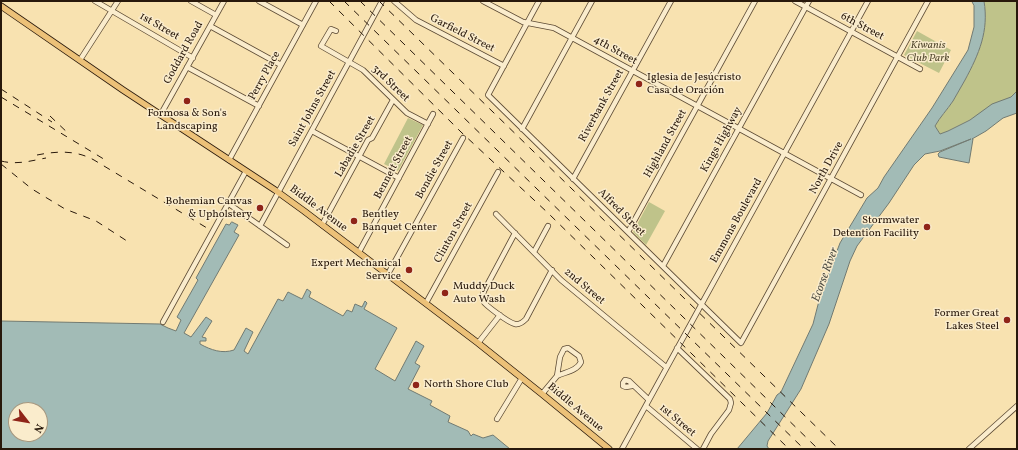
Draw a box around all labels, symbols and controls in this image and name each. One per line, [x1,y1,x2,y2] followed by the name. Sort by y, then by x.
[137,10,181,44] street label: 1st Street
[838,10,886,44] street label: 6th Street
[427,12,497,56] street label: Garfield Street
[161,19,207,87] street label: Goddard Road
[591,34,639,68] street label: 4th Street
[907,39,949,65] park label: Kiwanis Club Park
[246,49,284,103] street label: Perry Place
[368,63,412,105] street label: 3rd Street
[576,67,628,145] street label: Riverbank Street
[286,68,340,150] street label: Saint Johns Street
[647,71,741,97] place label: Iglesia de Jesúcristo Casa de Oración
[634,79,644,89] marker: Iglesia de Jesúcristo Casa de Oración
[182,96,192,106] marker: Formosa & Son's Landscaping
[699,105,745,175] street label: Kings Highway
[147,107,227,133] place label: Formosa & Son's Landscaping
[642,107,690,181] street label: Highland Street
[333,114,379,180] street label: Labadie Street
[372,134,416,202] street label: Bennett Street
[413,138,457,202] street label: Bondie Street
[807,139,847,197] street label: North Drive
[708,176,766,266] street label: Emmons Boulevard
[286,183,350,235] street label: Biddle Avenue
[594,186,648,240] street label: Alfred Street
[166,195,252,221] place label: Bohemian Canvas & Upholstery
[432,200,476,266] street label: Clinton Street
[255,203,265,213] marker: Bohemian Canvas & Upholstery
[362,208,437,234] place label: Bentley Banquet Center
[833,214,919,240] place label: Stormwater Detention Facility
[349,216,359,226] marker: Bentley Banquet Center
[922,222,932,232] marker: Stormwater Detention Facility
[810,246,842,304] water label: Ecorse River
[311,257,401,283] place label: Expert Mechanical Service
[404,265,414,275] marker: Expert Mechanical Service
[561,266,607,308] street label: 2nd Street
[453,280,515,306] place label: Muddy Duck Auto Wash
[440,288,450,298] marker: Muddy Duck Auto Wash
[934,307,999,333] place label: Former Great Lakes Steel
[1002,315,1012,325] marker: Former Great Lakes Steel
[424,378,508,392] place label: North Shore Club
[411,380,421,390] marker: North Shore Club
[544,381,606,435] street label: Biddle Avenue
[8,402,48,442] north arrow
[656,402,698,440] street label: 1st Street
[29,421,46,435] text: N

